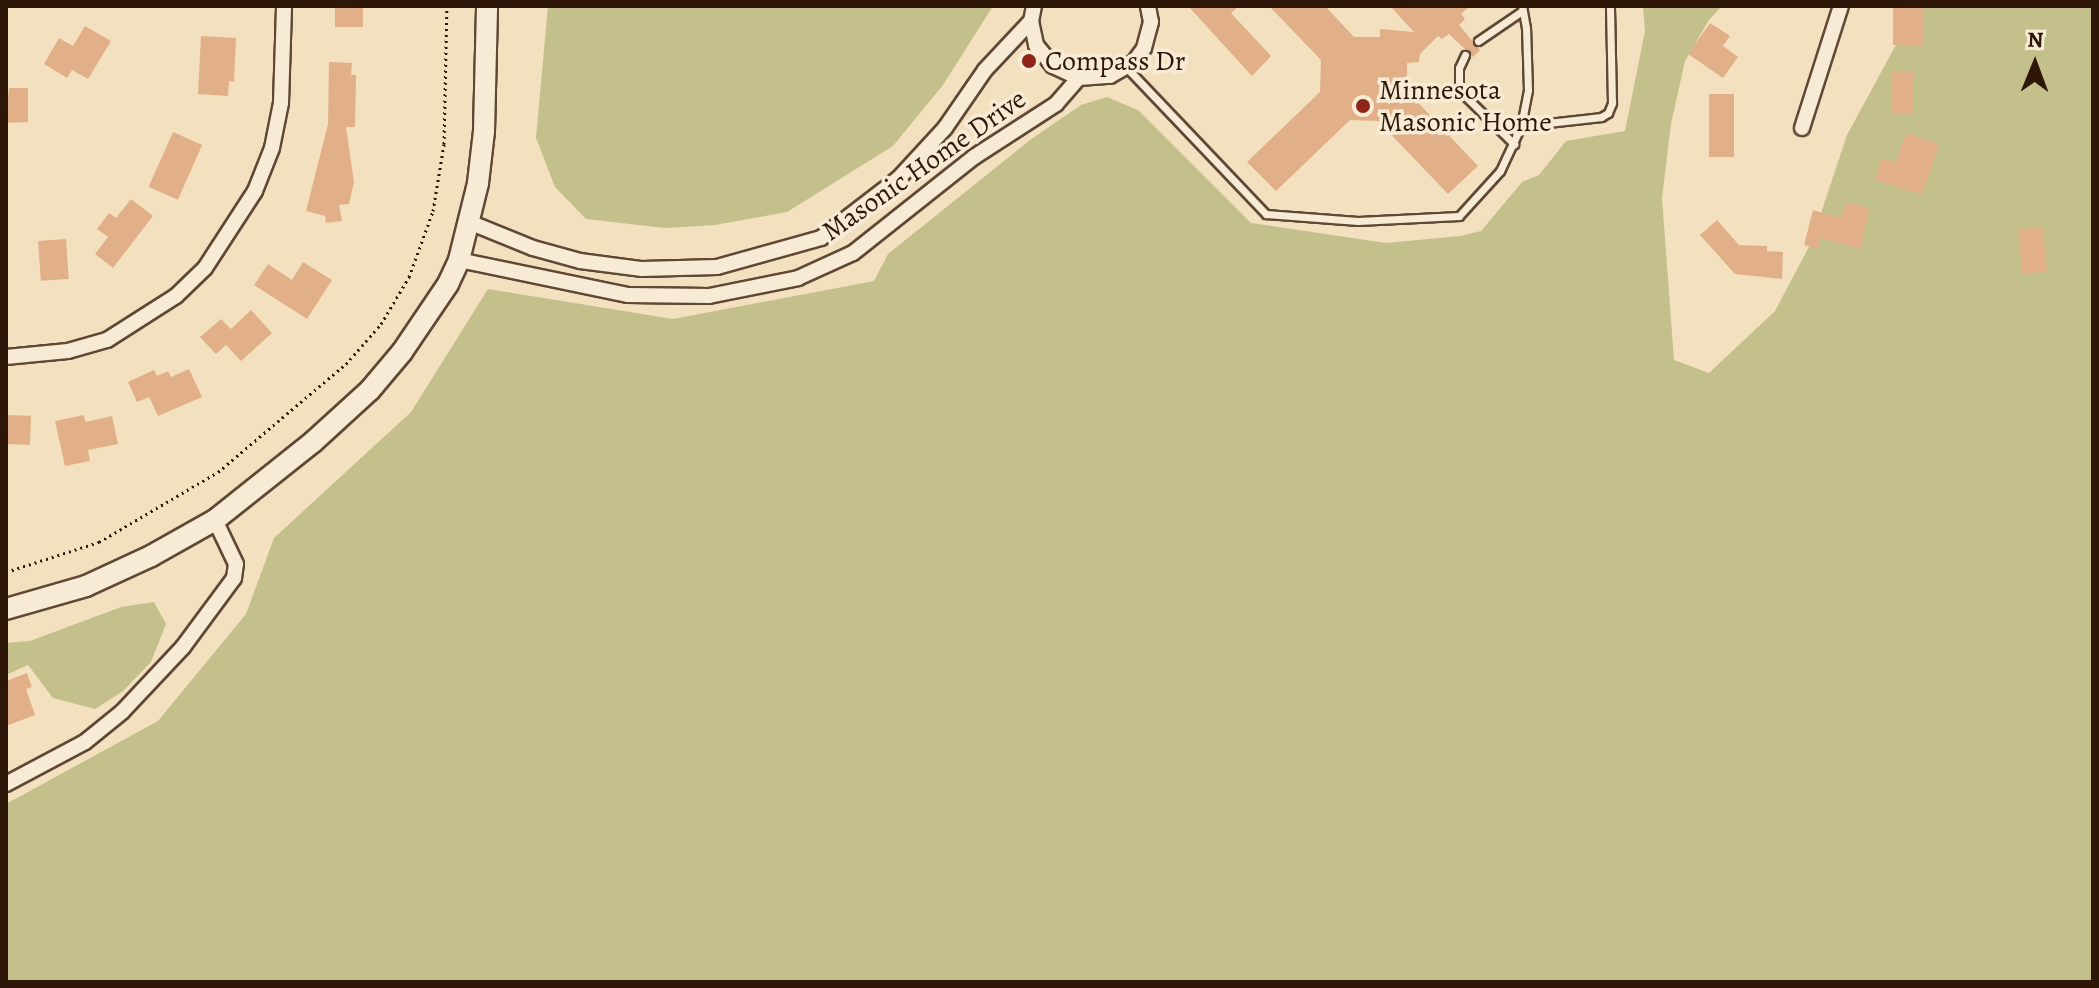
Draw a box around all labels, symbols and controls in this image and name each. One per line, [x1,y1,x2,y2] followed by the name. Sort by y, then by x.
[1995,24,2075,104] north arrow
[2027,25,2044,55] text: N
[1045,44,1186,78] place label: Compass Dr
[1020,52,1038,70] marker: Compass Dr
[1379,73,1552,139] place label: Minnesota Masonic Home
[816,82,1032,248] street label: Masonic Home Drive
[1354,97,1372,115] marker: Minnesota Masonic Home

